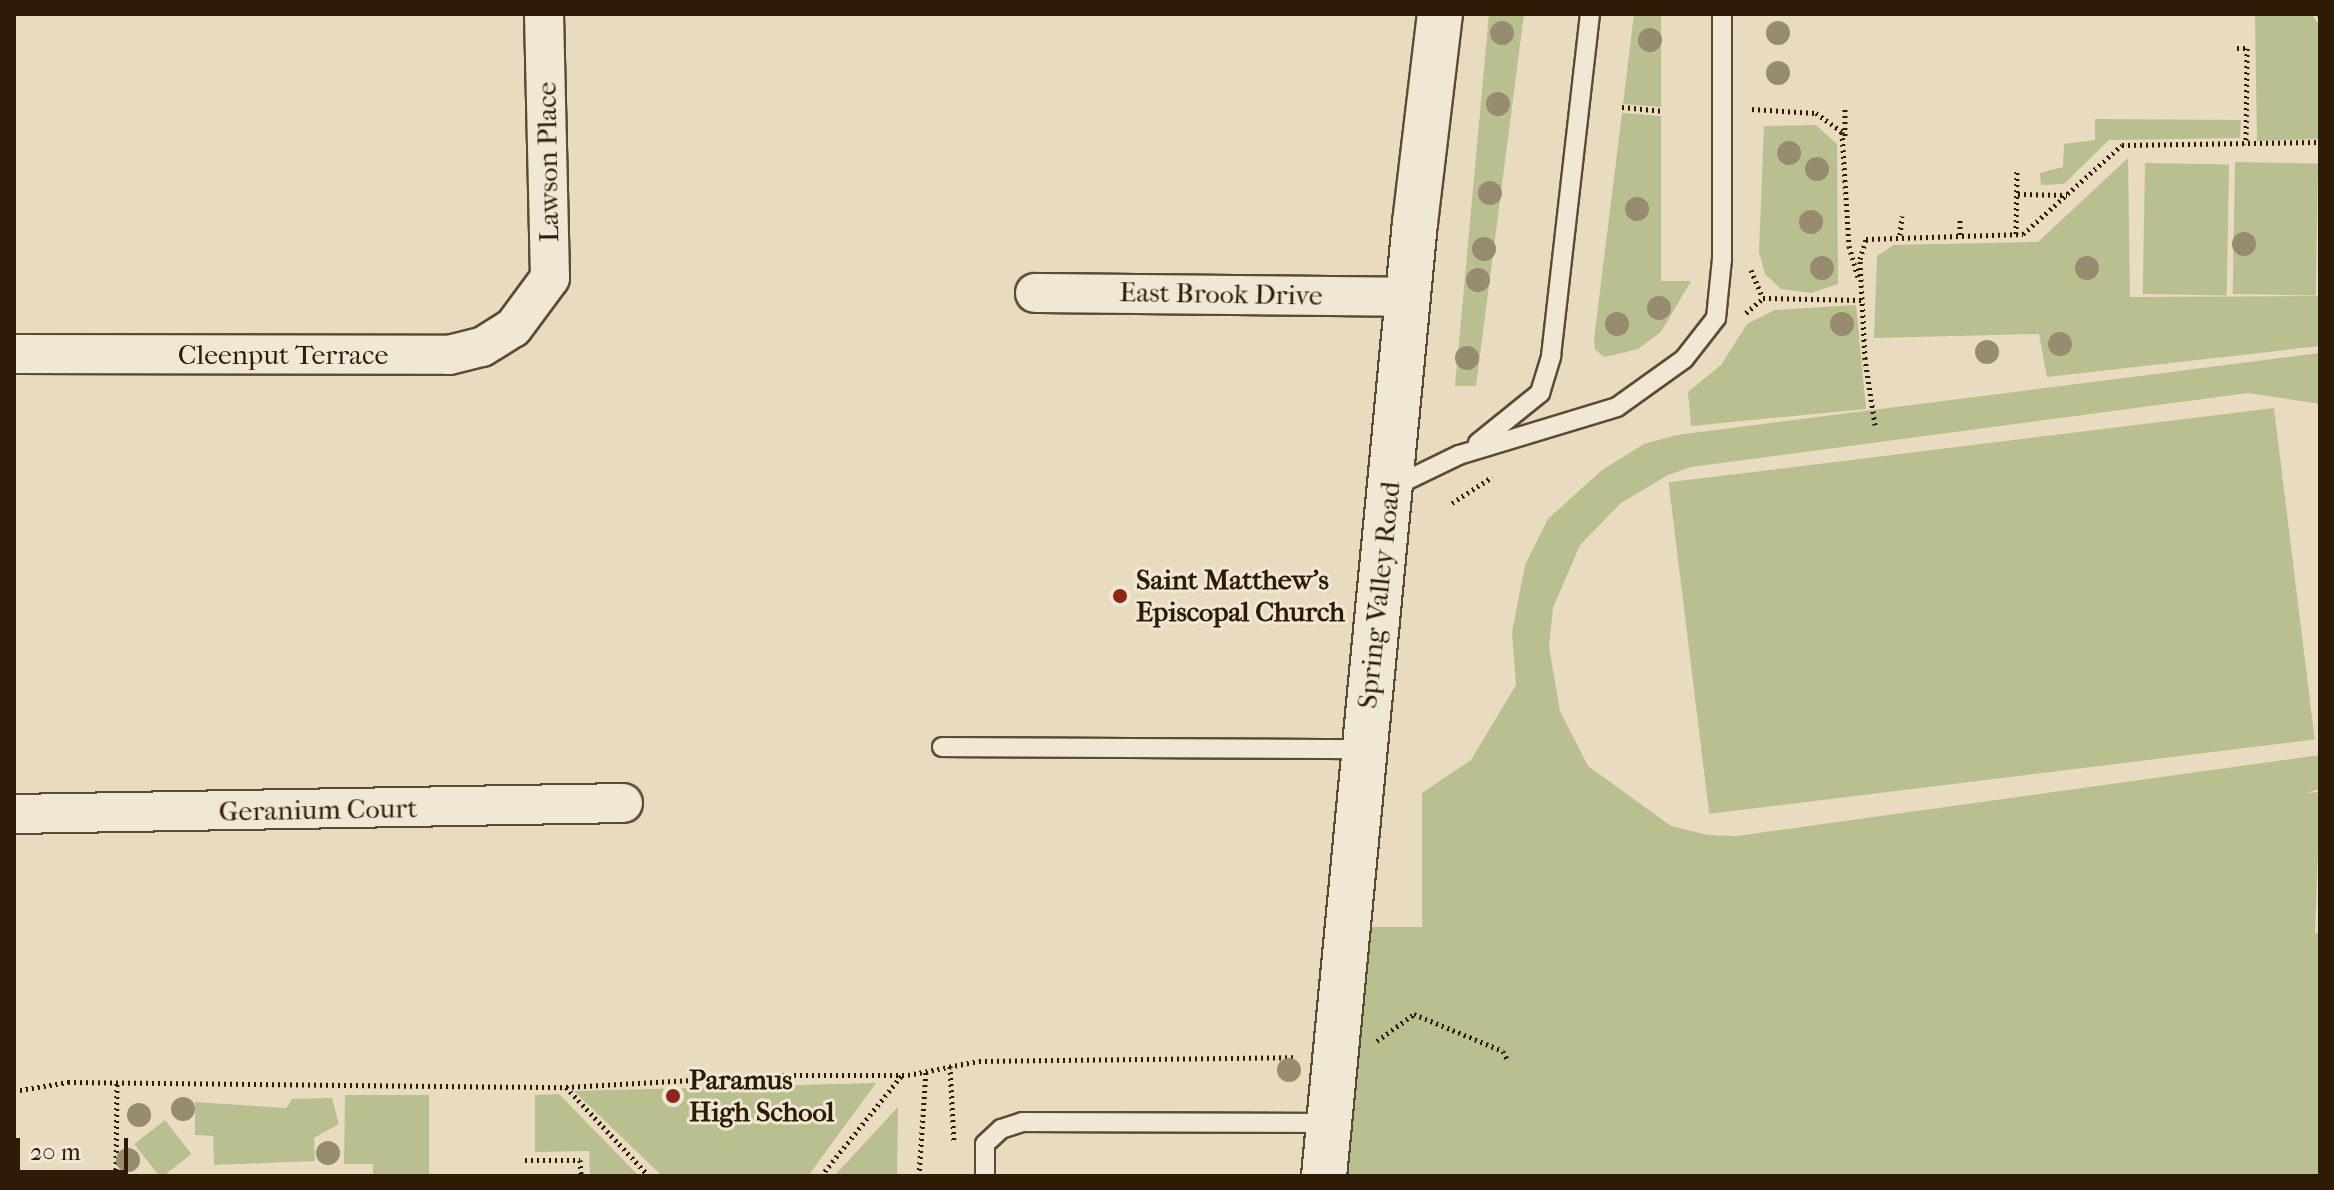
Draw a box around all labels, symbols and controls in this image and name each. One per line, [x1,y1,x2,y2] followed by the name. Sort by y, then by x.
[530,81,566,243] street label: Lawson Place
[1119,275,1323,313] street label: East Brook Drive
[178,338,388,372] street label: Cleenput Terrace
[1350,480,1408,710] street label: Spring Valley Road
[1136,563,1345,629] place label: Saint Matthew's Episcopal Church
[1111,587,1129,605] marker: Saint Matthew's Episcopal Church
[218,791,418,829] street label: Geranium Court
[689,1063,834,1129] place label: Paramus High School
[664,1087,682,1105] marker: Paramus High School
[20,1122,132,1172] scale bar
[30,1138,81,1166] text: 20 m

